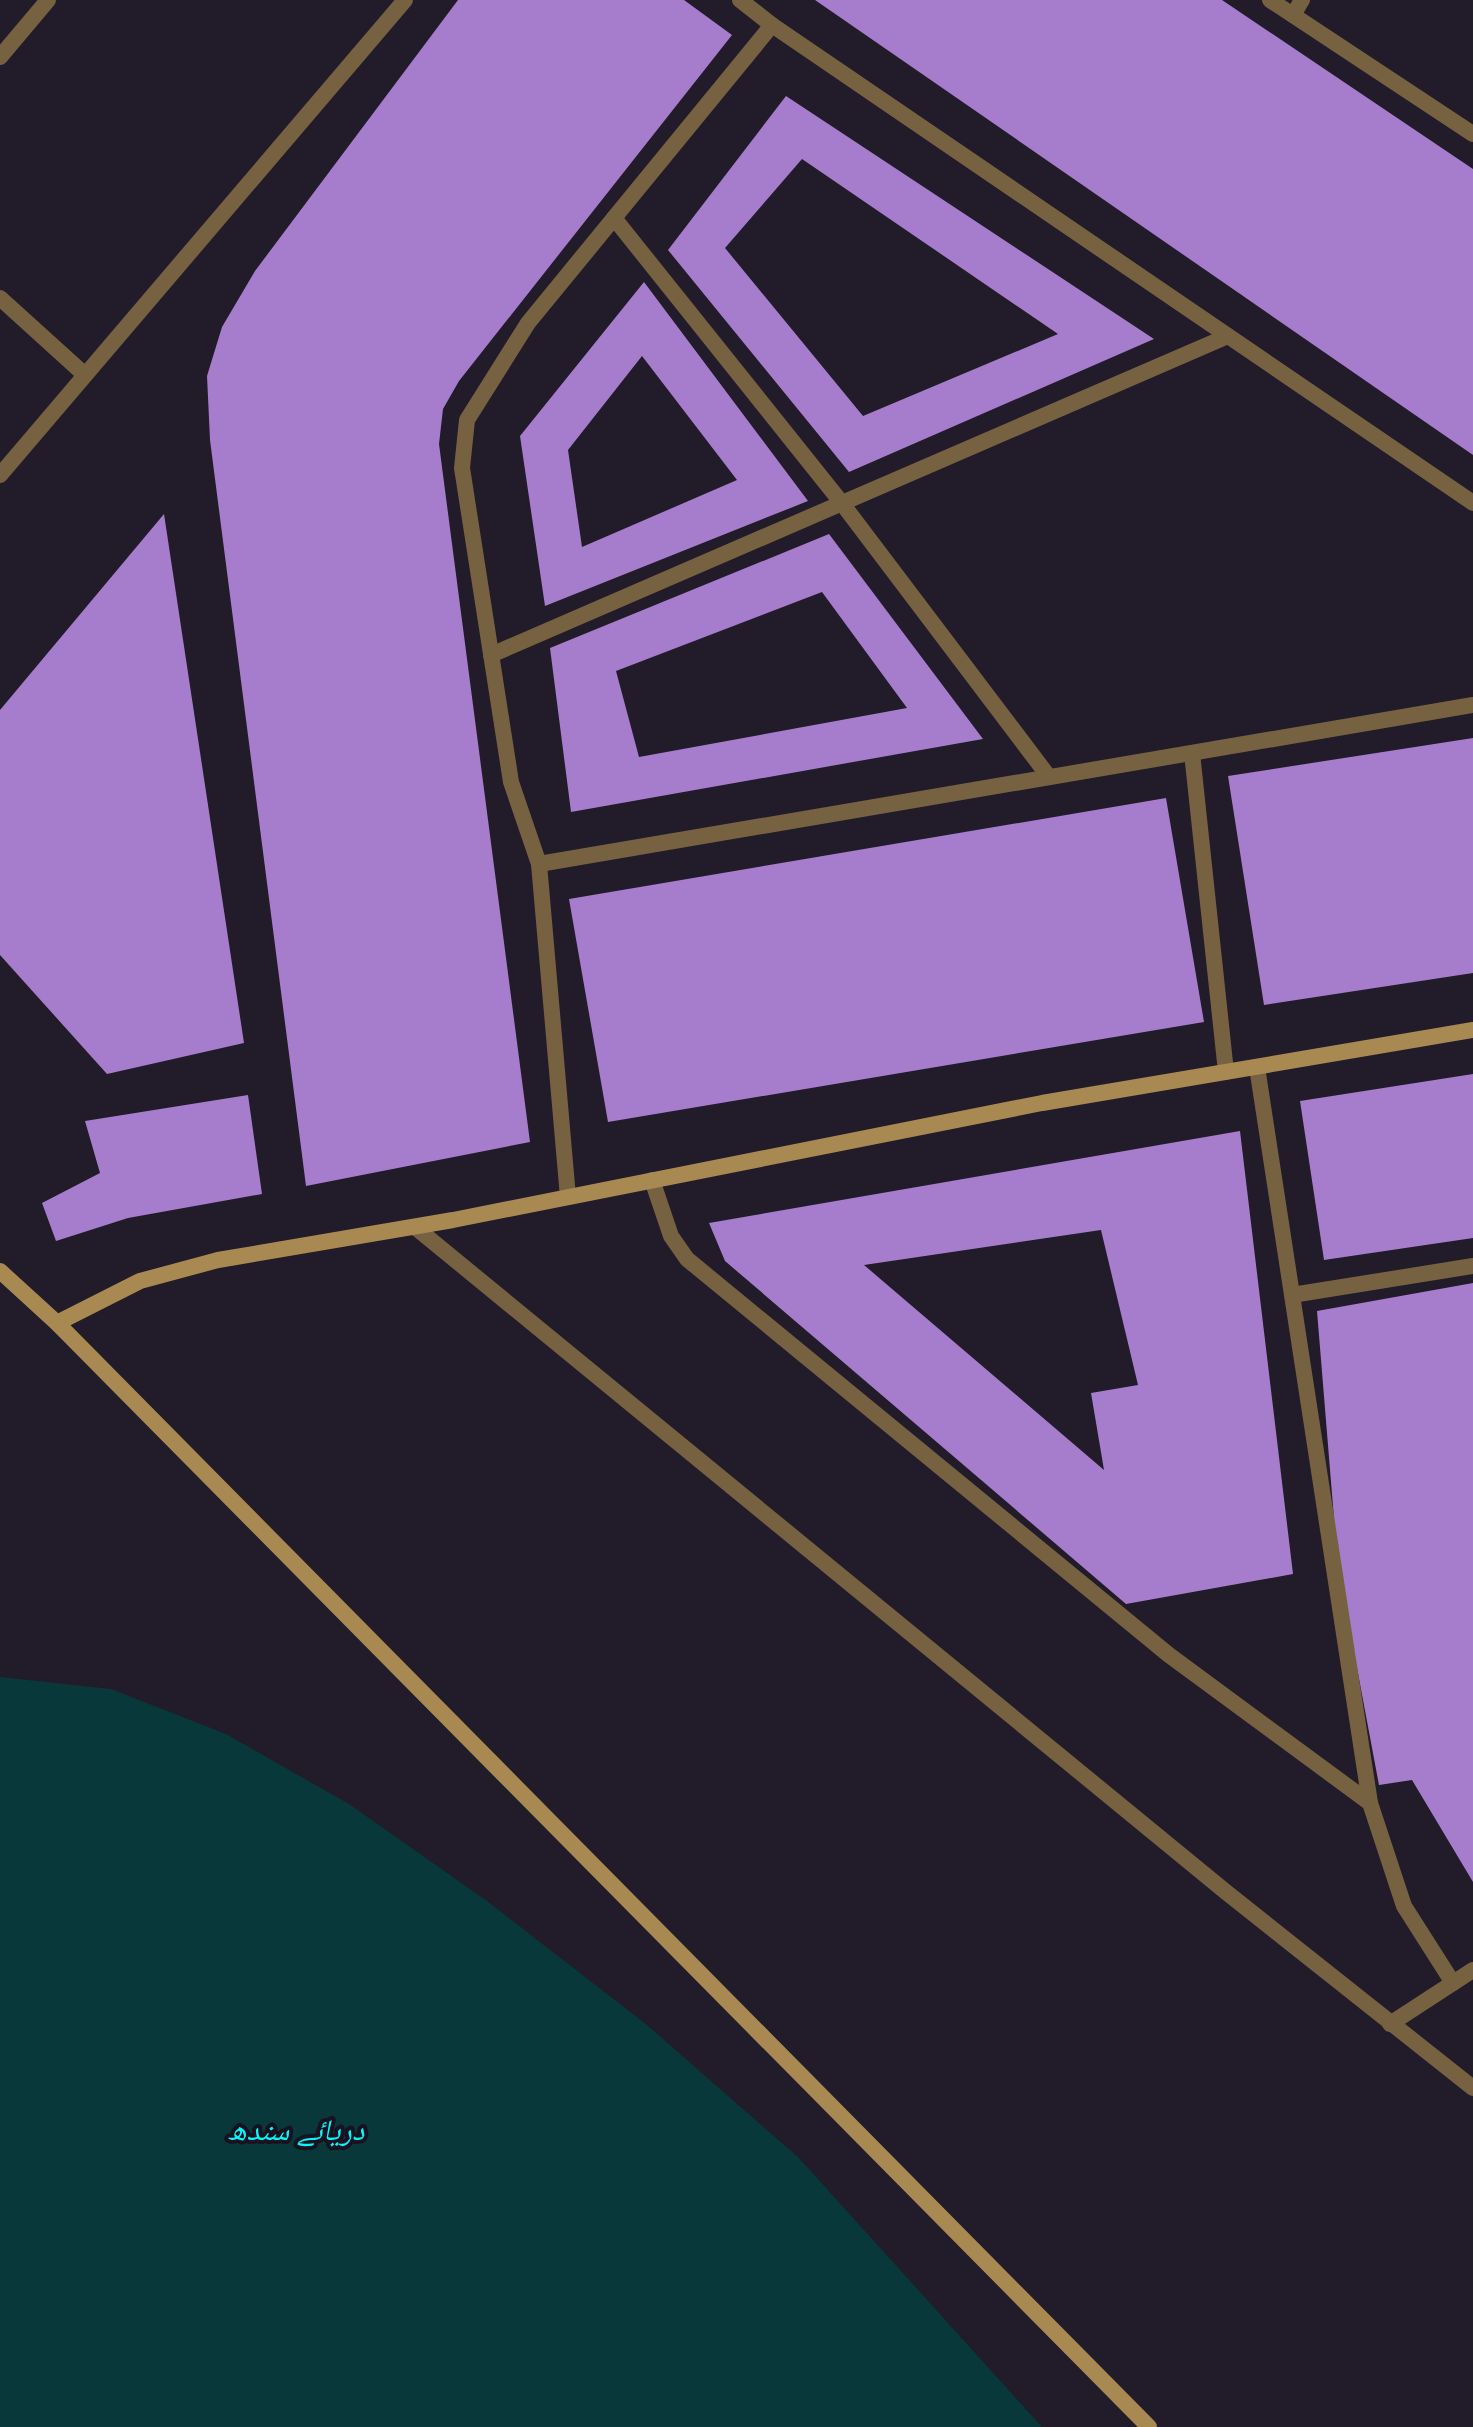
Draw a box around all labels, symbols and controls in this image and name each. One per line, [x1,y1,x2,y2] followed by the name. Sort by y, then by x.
[227,2111,365,2147] water label: دریائے سندھ

